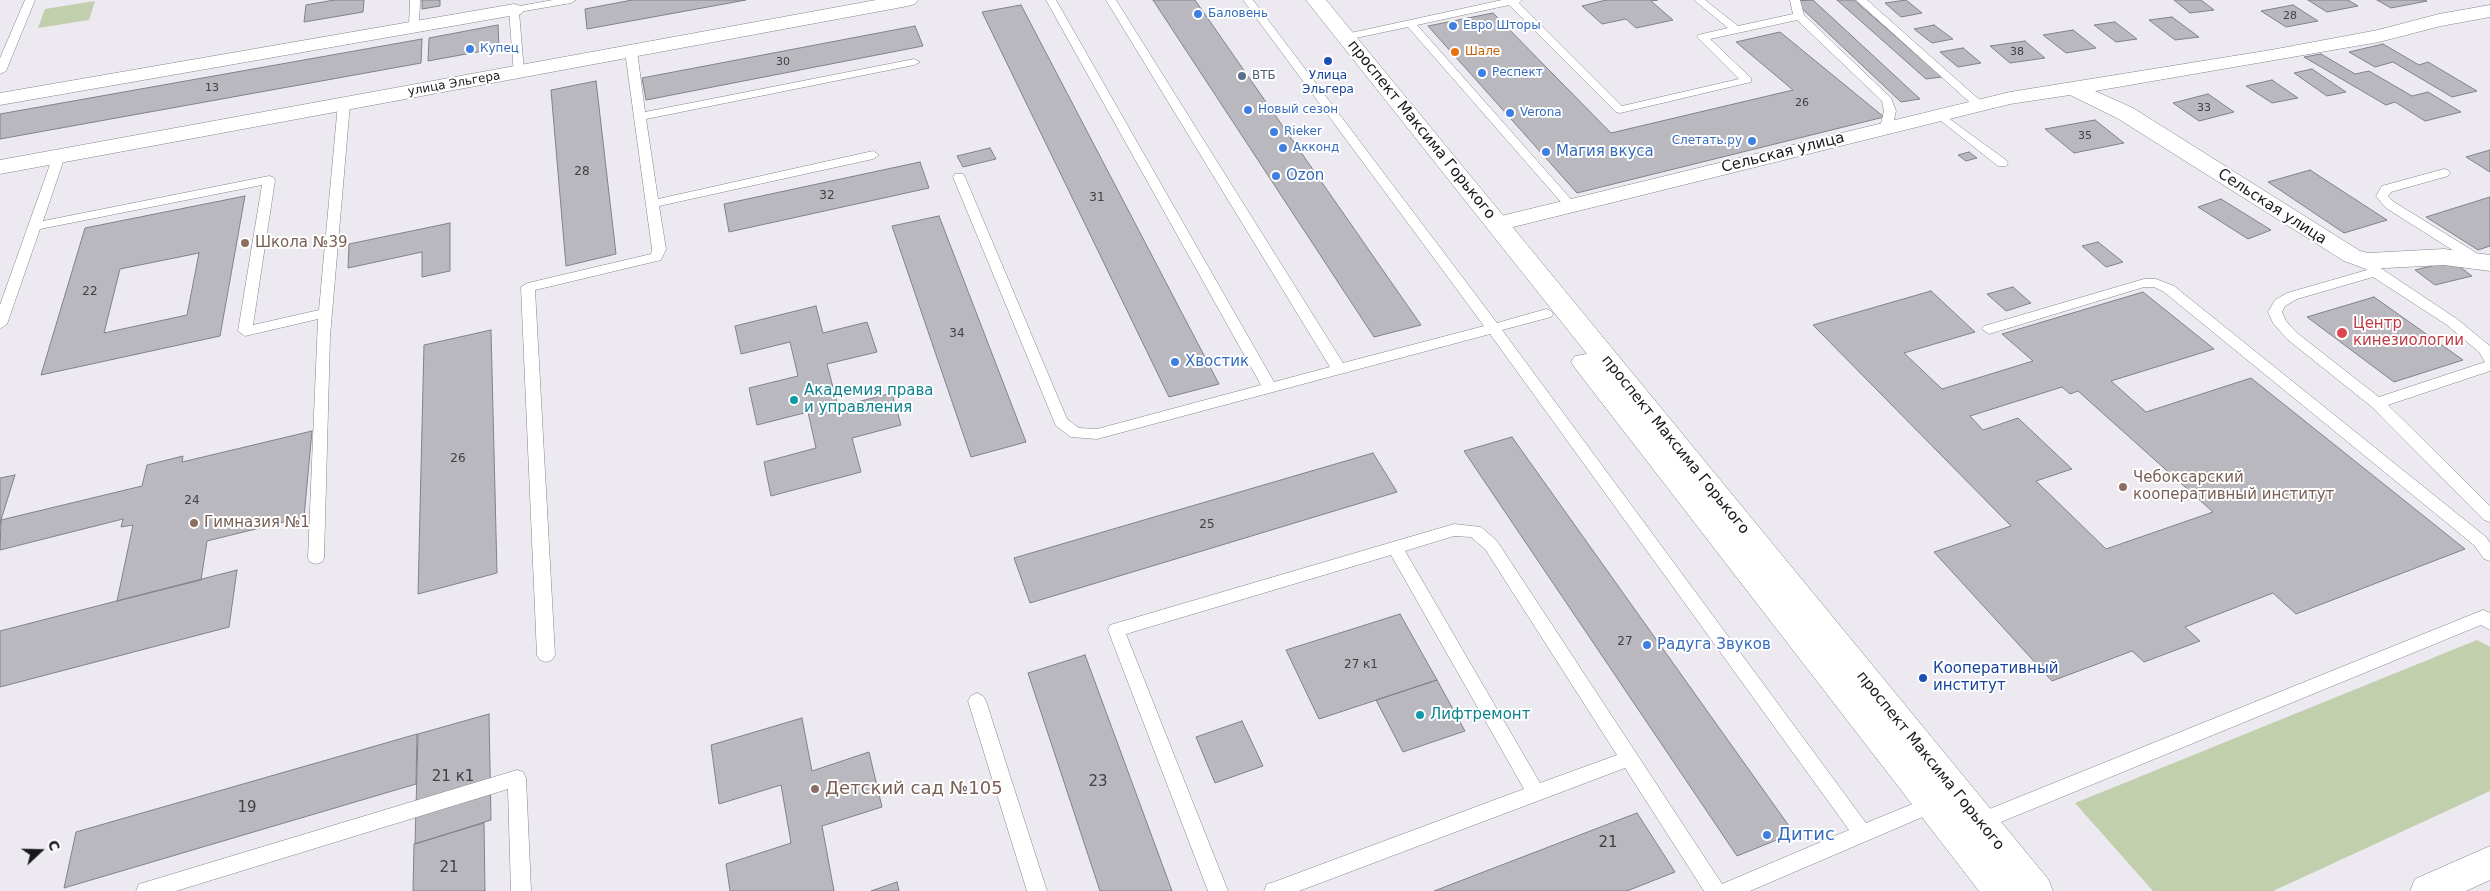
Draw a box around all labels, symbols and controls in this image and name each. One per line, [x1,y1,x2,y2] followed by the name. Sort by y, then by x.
[1208,7,1268,21] place label: Баловень
[1192,8,1204,20] marker: Баловень
[2283,9,2297,23] house number: 28
[1463,19,1541,33] place label: Евро Шторы
[1447,20,1459,32] marker: Евро Шторы
[1343,37,1499,223] street label: проспект Максима Горького
[480,42,519,56] place label: Купец
[464,43,476,55] marker: Купец
[1465,45,1500,59] place label: Шале
[2010,45,2024,59] house number: 38
[1449,46,1461,58] marker: Шале
[776,55,790,69] house number: 30
[1322,55,1334,67] marker: Улица Эльгера
[1492,66,1543,80] place label: Респект
[1476,67,1488,79] marker: Респект
[407,69,501,99] street label: улица Эльгера
[1252,69,1276,83] place label: ВТБ
[1302,69,1354,97] place label: Улица Эльгера
[1236,70,1248,82] marker: ВТБ
[205,81,219,95] house number: 13
[1795,96,1809,110] house number: 26
[2197,101,2211,115] house number: 33
[1258,103,1338,117] place label: Новый сезон
[1242,104,1254,116] marker: Новый сезон
[1520,106,1562,120] place label: Verona
[1504,107,1516,119] marker: Verona
[1284,125,1322,139] place label: Rieker
[1268,126,1280,138] marker: Rieker
[1720,129,1846,177] street label: Сельская улица
[2078,129,2092,143] house number: 35
[1672,134,1742,148] place label: Слетать.ру
[1746,135,1758,147] marker: Слетать.ру
[1293,141,1339,155] place label: Акконд
[1277,142,1289,154] marker: Акконд
[1556,143,1654,161] place label: Магия вкуса
[1540,146,1552,158] marker: Магия вкуса
[574,165,590,179] house number: 28
[2214,165,2330,249] street label: Сельская улица
[1286,167,1324,185] place label: Ozon
[1270,170,1282,182] marker: Ozon
[819,189,835,203] house number: 32
[1089,191,1105,205] house number: 31
[255,234,348,252] place label: Школа №39
[239,237,251,249] marker: Школа №39
[82,285,98,299] house number: 22
[2353,315,2464,350] place label: Центр кинезиологии
[2335,326,2349,340] marker: Центр кинезиологии
[949,327,965,341] house number: 34
[1597,352,1753,538] street label: проспект Максима Горького
[1185,353,1249,371] place label: Хвостик
[1169,356,1181,368] marker: Хвостик
[804,382,934,417] place label: Академия права и управления
[788,394,800,406] marker: Академия права и управления
[450,452,466,466] house number: 26
[2133,469,2334,504] place label: Чебоксарский кооперативный институт
[2117,481,2129,493] marker: Чебоксарский кооперативный институт
[184,494,200,508] house number: 24
[204,514,310,532] place label: Гимназия №1
[188,517,200,529] marker: Гимназия №1
[1199,518,1215,532] house number: 25
[1617,635,1633,649] house number: 27
[1657,636,1771,654] place label: Радуга Звуков
[1641,639,1653,651] marker: Радуга Звуков
[1344,658,1378,672] house number: 27 к1
[1933,660,2058,695] place label: Кооперативный институт
[1852,668,2008,854] street label: проспект Максима Горького
[1917,672,1929,684] marker: Кооперативный институт
[1430,706,1530,724] place label: Лифтремонт
[1414,709,1426,721] marker: Лифтремонт
[432,768,474,786] house number: 21 к1
[1088,773,1108,791] house number: 23
[825,778,1003,800] place label: Детский сад №105
[809,783,821,795] marker: Детский сад №105
[237,799,257,817] house number: 19
[1777,824,1835,846] place label: Дитис
[15,826,65,876] north arrow
[1761,829,1773,841] marker: Дитис
[1598,834,1618,852] house number: 21
[45,838,63,853] text: С
[439,859,459,877] house number: 21

